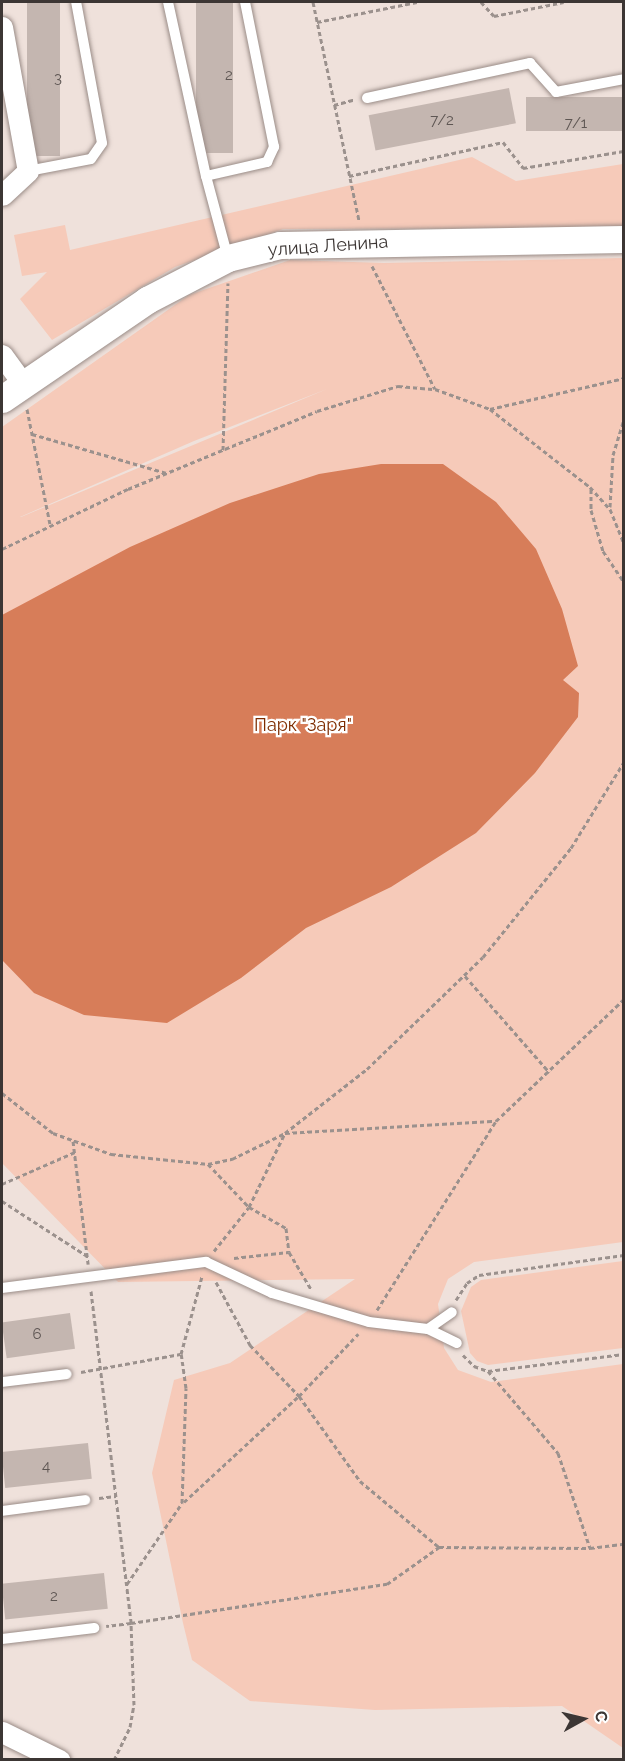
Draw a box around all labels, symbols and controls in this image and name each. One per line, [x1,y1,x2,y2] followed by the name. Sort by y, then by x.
[225,67,233,85] house number: 2
[54,70,62,88] house number: 3
[430,112,454,130] house number: 7/2
[565,115,587,133] house number: 7/1
[267,231,389,261] street label: улица Ленина
[254,714,352,736] park label: Парк "Заря"
[32,1326,42,1344] house number: 6
[42,1458,50,1476] house number: 4
[50,1588,58,1606] house number: 2
[553,1689,613,1749] north arrow
[591,1710,611,1723] text: С

